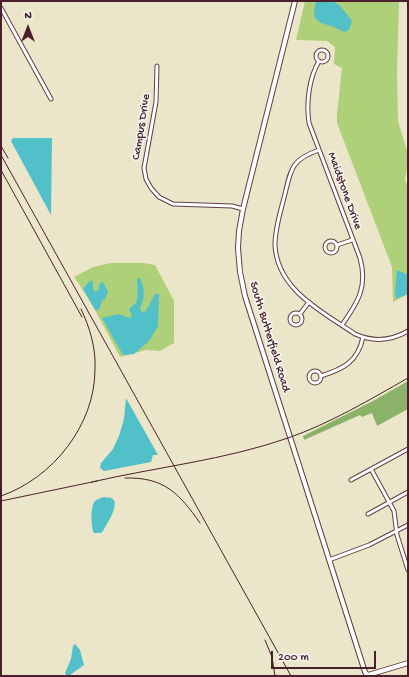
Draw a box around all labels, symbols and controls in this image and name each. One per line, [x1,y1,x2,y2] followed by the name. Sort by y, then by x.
[8,8,48,48] north arrow
[24,10,32,22] text: N
[130,93,154,161] street label: Campus Drive
[323,150,365,232] street label: Maidstone Drive
[245,280,293,394] street label: South Butterfield Road
[273,643,378,669] scale bar
[278,651,309,665] text: 200 m

